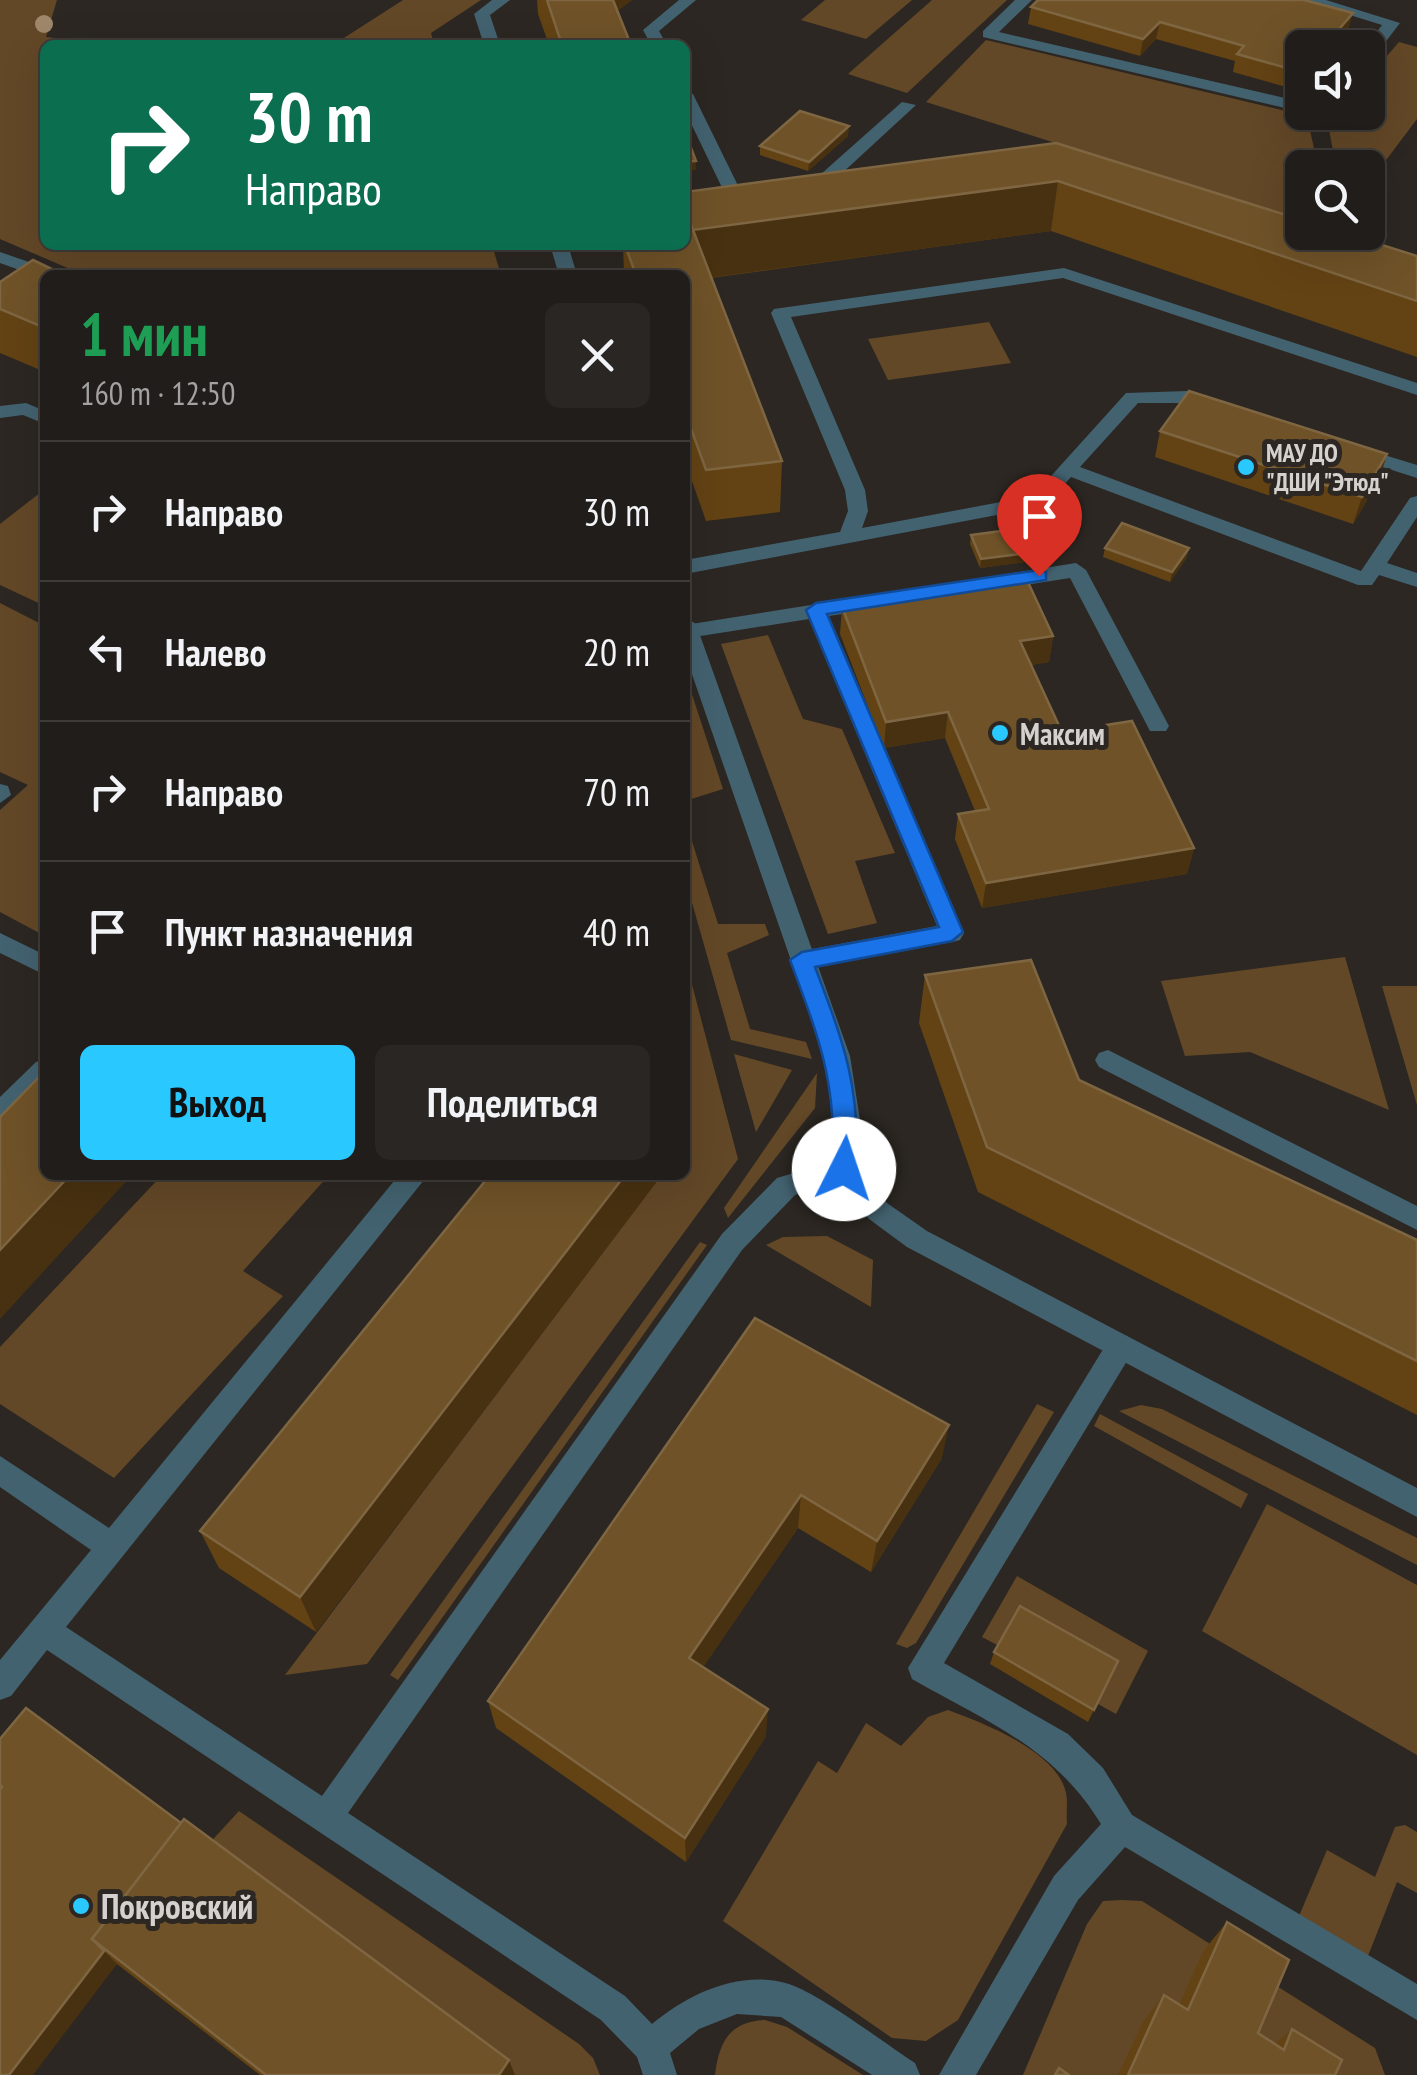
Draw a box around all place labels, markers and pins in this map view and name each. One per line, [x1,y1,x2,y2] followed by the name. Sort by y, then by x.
[1266,437,1389,498] place label: МАУ ДО "ДШИ "Этюд"
[1235,456,1257,478] marker: МАУ ДО "ДШИ "Этюд"
[997,474,1082,577] pin
[1020,714,1105,753] place label: Максим
[989,722,1011,744] marker: Максим
[101,1883,253,1929] place label: Покровский
[70,1895,92,1917] marker: Покровский

